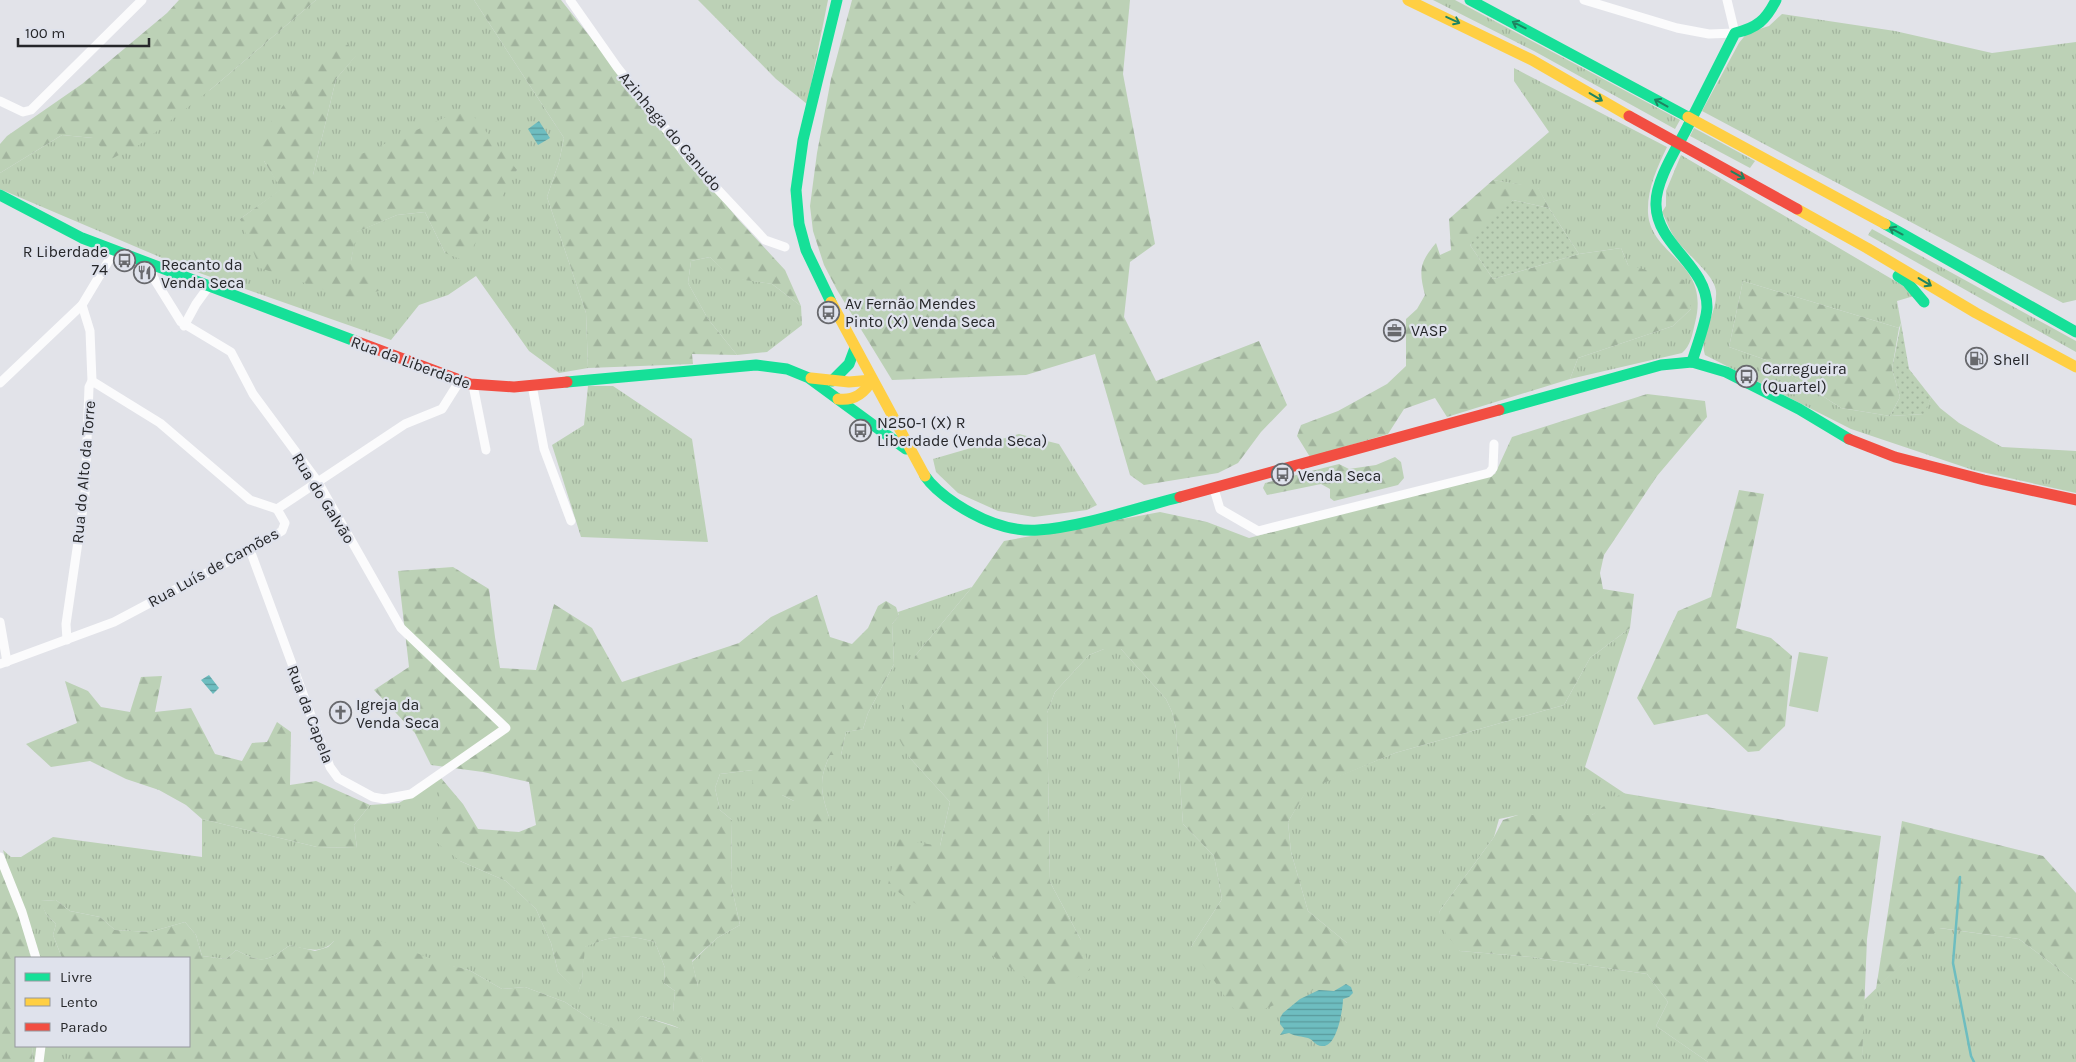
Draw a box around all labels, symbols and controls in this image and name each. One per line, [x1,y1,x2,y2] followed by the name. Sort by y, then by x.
[18,15,149,47] scale bar
[1445,16,1460,25] one-way arrow
[1512,20,1527,29] one-way arrow
[25,24,65,42] text: 100 m
[615,68,726,195] street label: Azinhaga do Canudo
[1588,93,1602,103] one-way arrow
[1654,98,1669,108] one-way arrow
[1730,171,1745,181] one-way arrow
[1889,226,1904,236] one-way arrow
[23,242,108,279] place label: R Liberdade 74
[112,248,136,272] bus stop icon: R Liberdade 74
[161,255,244,292] place label: Recanto da Venda Seca
[133,261,157,285] restaurant icon: Recanto da Venda Seca
[1917,278,1931,288] one-way arrow
[845,294,996,331] place label: Av Fernão Mendes Pinto (X) Venda Seca
[817,300,841,324] bus stop icon: Av Fernão Mendes Pinto (X) Venda Seca
[1383,318,1407,342] office icon: VASP
[1411,321,1447,340] place label: VASP
[348,332,473,393] street label: Rua da Liberdade
[1965,347,1989,371] fuel station icon: Shell
[1993,350,2030,369] place label: Shell
[1762,359,1847,396] place label: Carregueira (Quartel)
[1734,365,1758,389] bus stop icon: Carregueira (Quartel)
[68,400,99,544] street label: Rua do Alto da Torre
[877,413,1047,450] place label: N250-1 (X) R Liberdade (Venda Seca)
[849,419,873,443] bus stop icon: N250-1 (X) R Liberdade (Venda Seca)
[288,449,359,547] street label: Rua do Galvão
[1270,463,1294,487] bus stop icon: Venda Seca
[1298,466,1381,485] place label: Venda Seca
[144,524,282,611] street label: Rua Luís de Camões
[283,662,338,766] street label: Rua da Capela
[356,695,439,732] place label: Igreja da Venda Seca
[328,701,352,725] church icon: Igreja da Venda Seca
[15,957,190,1047] legend
[60,968,92,986] text: Livre
[60,993,98,1011] text: Lento
[60,1018,107,1036] text: Parado

